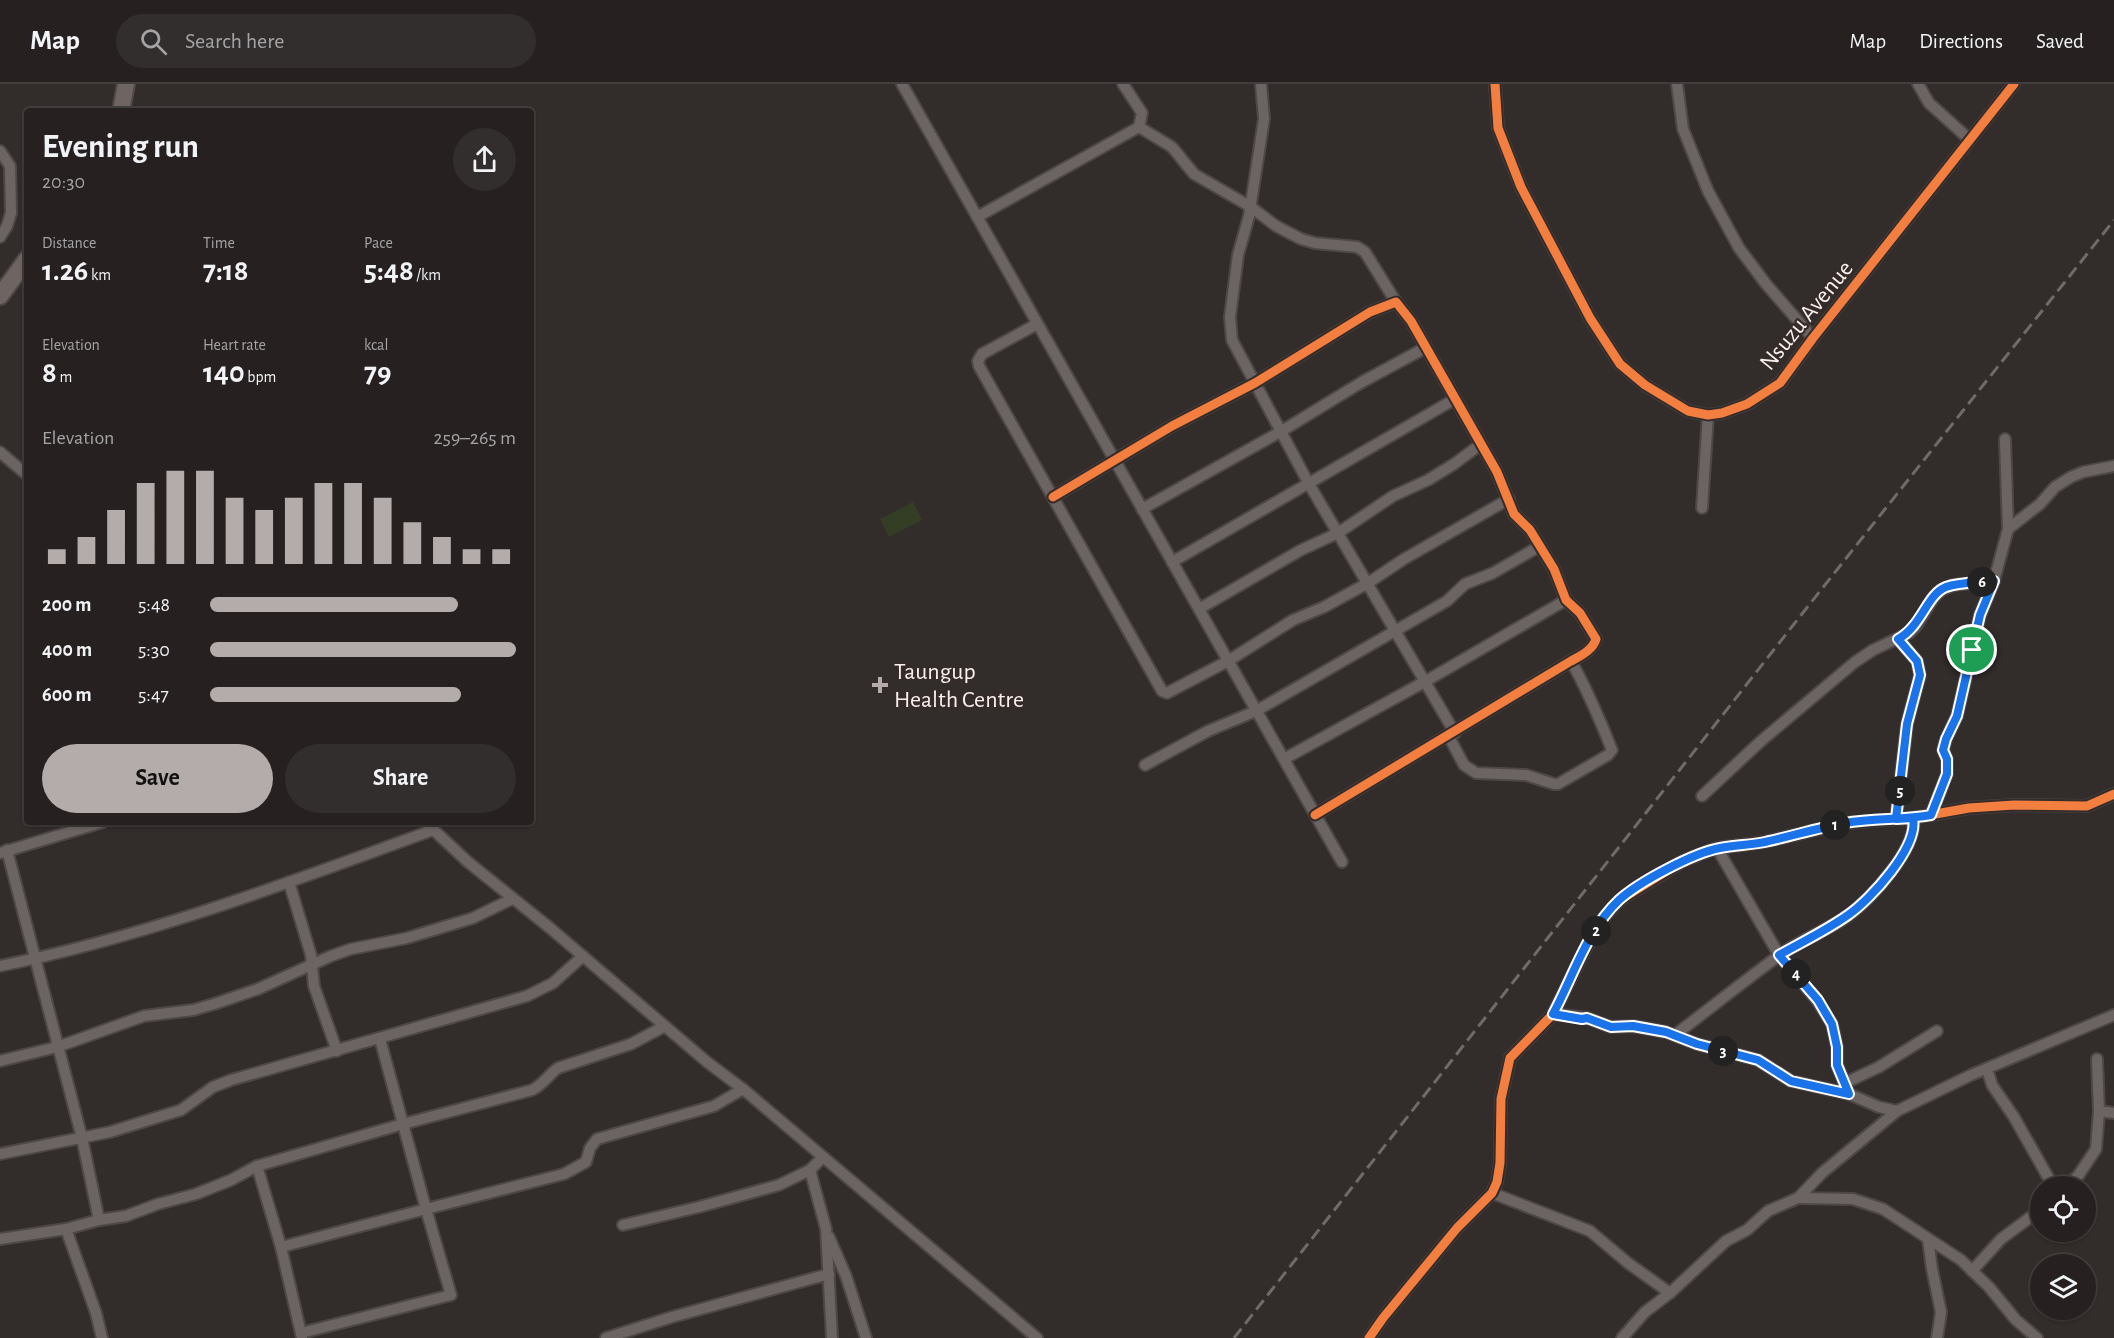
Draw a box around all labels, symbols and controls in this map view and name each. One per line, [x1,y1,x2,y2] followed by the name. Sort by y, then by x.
[116,14,536,68] search box
[137,25,170,58] icon: search
[30,27,80,55] text: Map
[185,30,284,52] text: Search here
[1850,31,1886,52] text: Map
[1919,31,2003,52] text: Directions
[2036,31,2084,52] text: Saved
[453,128,516,191] button: share
[42,131,199,164] text: Evening run
[42,172,85,192] text: 20:30
[42,235,96,251] text: Distance
[203,235,235,251] text: Time
[364,235,393,251] text: Pace
[42,256,88,286] text: 1.26
[203,256,248,286] text: 7:18
[364,256,414,286] text: 5:48
[1756,256,1858,375] street label: Nsuzu Avenue
[88,267,111,283] text: km
[414,267,441,283] text: /km
[42,337,100,353] text: Elevation
[203,337,266,353] text: Heart rate
[364,337,388,353] text: kcal
[42,358,57,388] text: 8
[203,358,245,388] text: 140
[364,358,391,388] text: 79
[57,369,72,385] text: m
[245,369,276,385] text: bpm
[42,428,114,448] text: Elevation
[433,428,516,448] text: 259–265 m
[1967,567,1997,597] pin: 6
[1978,574,1986,590] text: 6
[42,595,91,615] text: 200 m
[138,595,170,615] text: 5:48
[1946,624,1997,675] pin
[1955,633,1988,666] icon: arrive
[42,640,92,660] text: 400 m
[138,640,170,660] text: 5:30
[894,660,1024,712] place label: Taungup Health Centre
[871,676,889,694] marker: Taungup Health Centre
[42,685,92,705] text: 600 m
[138,685,169,705] text: 5:47
[42,744,273,813] button: Save
[285,744,516,813] button: Share
[1885,776,1915,806] pin: 5
[1897,783,1903,799] text: 5
[1820,810,1850,840] pin: 1
[1832,817,1838,833] text: 1
[1581,916,1611,946] pin: 2
[1592,923,1600,939] text: 2
[1781,959,1811,989] pin: 4
[1792,966,1800,982] text: 4
[1708,1036,1738,1066] pin: 3
[1720,1043,1726,1059] text: 3
[2030,1176,2096,1320] map controls
[2030,1176,2096,1242] button: locate
[2030,1254,2096,1320] button: layers

